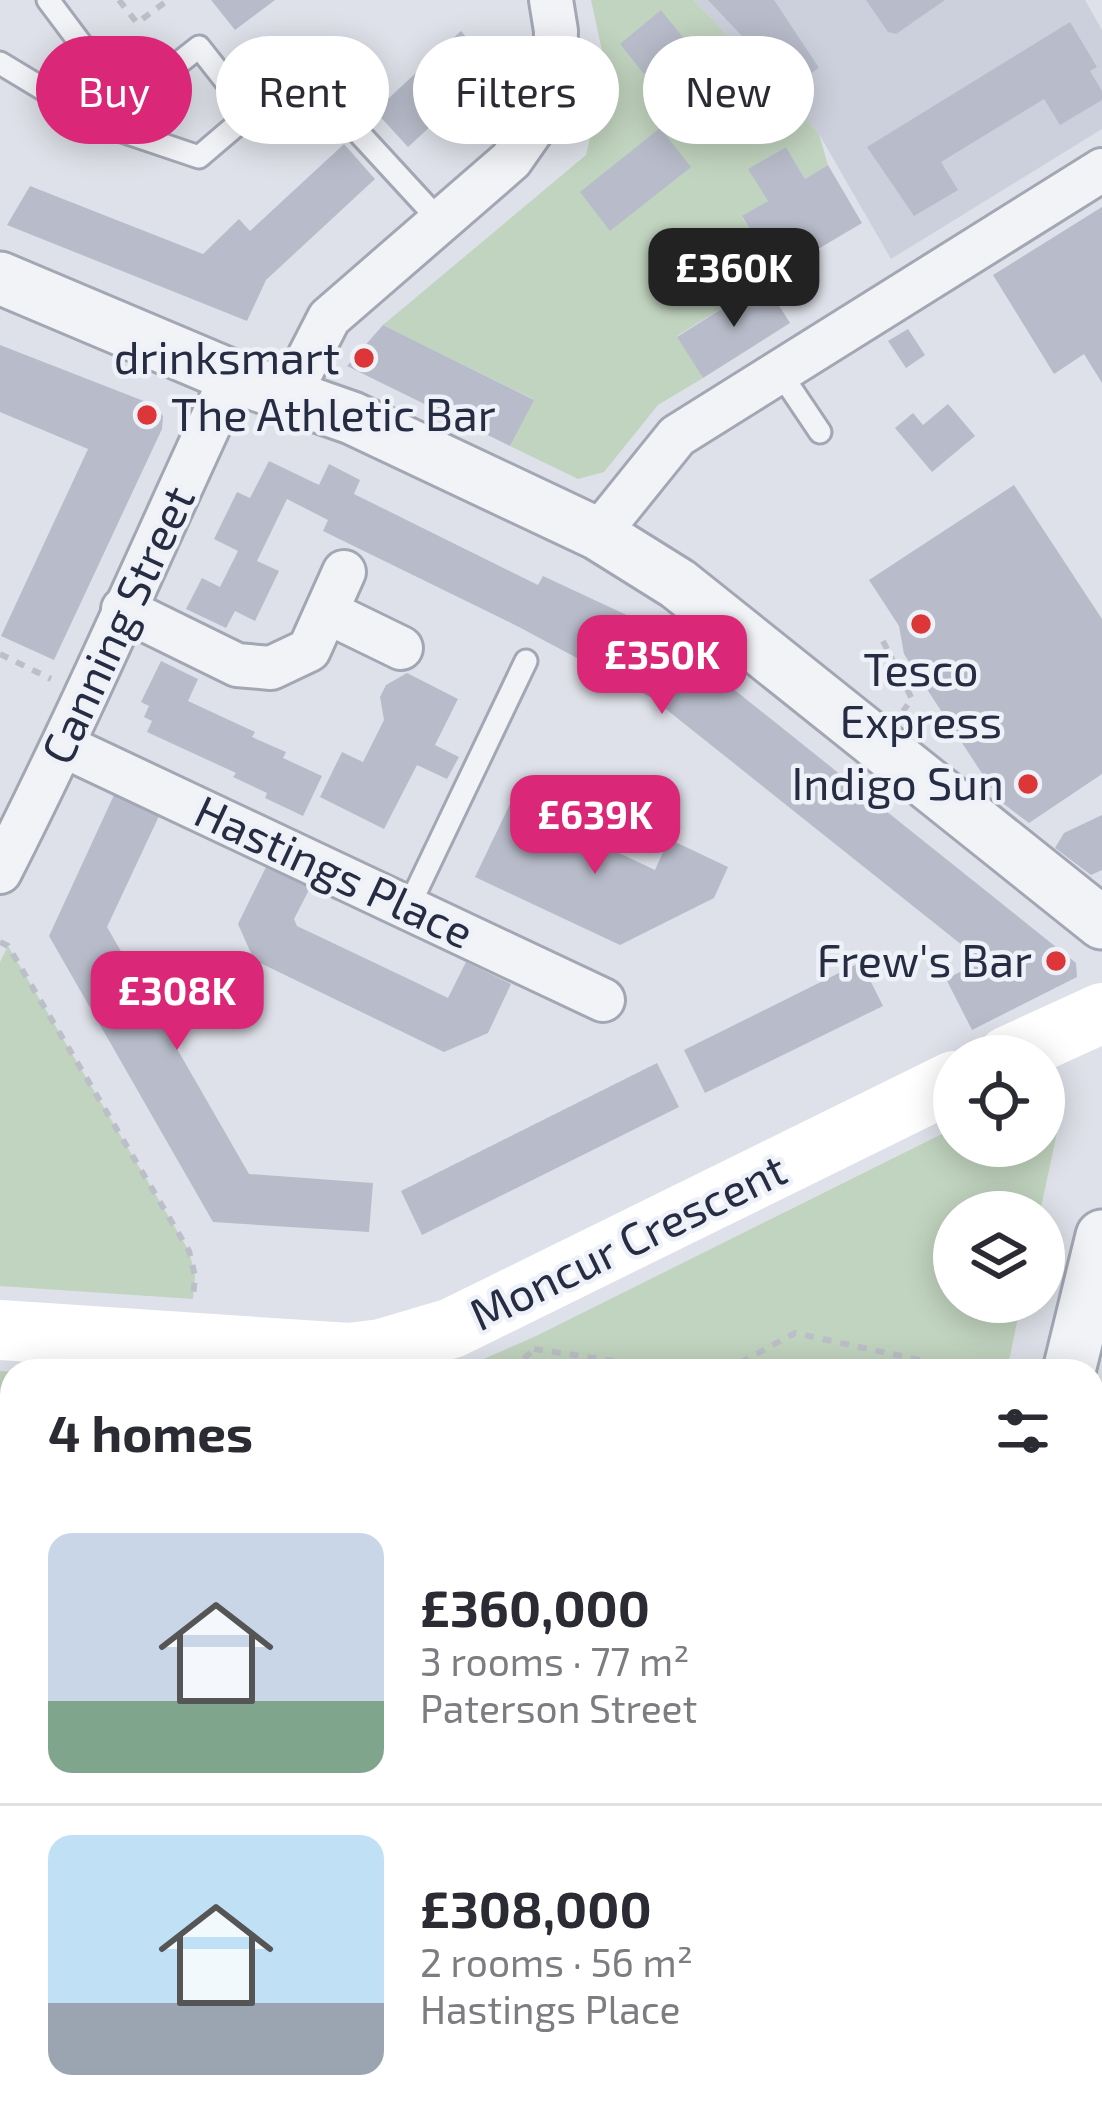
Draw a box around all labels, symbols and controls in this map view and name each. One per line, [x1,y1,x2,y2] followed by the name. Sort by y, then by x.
[36,36,192,144] chip: Buy
[216,36,389,144] chip: Rent
[413,36,619,144] chip: Filters
[643,36,814,144] chip: New
[650,228,818,330] pin: £360K
[675,243,793,290] text: £360K
[114,329,340,383] place label: drinksmart
[351,345,377,371] marker: drinksmart
[171,386,496,440] place label: The Athletic Bar
[134,402,160,428] marker: The Athletic Bar
[28,477,204,772] street label: Canning Street
[908,611,934,637] marker: Tesco Express
[578,615,746,717] pin: £350K
[604,630,720,677] text: £350K
[840,641,1002,747] place label: Tesco Express
[792,755,1004,809] place label: Indigo Sun
[1015,771,1041,797] marker: Indigo Sun
[511,775,679,877] pin: £639K
[187,782,482,958] street label: Hastings Place
[537,790,653,837] text: £639K
[817,932,1032,986] place label: Frew's Bar
[1043,948,1069,974] marker: Frew's Bar
[93,951,261,1053] pin: £308K
[118,966,236,1013] text: £308K
[933,1035,1065,1323] map controls
[933,1035,1065,1167] button: locate
[460,1140,794,1340] street label: Moncur Crescent
[933,1191,1065,1323] button: layers
[990,1398,1056,1464] icon: filters
[48,1401,253,1462] text: 4 homes
[420,1576,650,1637] text: £360,000
[144,1581,288,1725] icon: home
[420,1637,689,1684] text: 3 rooms · 77 m²
[420,1684,697,1731] text: Paterson Street
[420,1877,652,1938] text: £308,000
[144,1883,288,2027] icon: home
[420,1938,693,1985] text: 2 rooms · 56 m²
[420,1985,680,2032] text: Hastings Place

